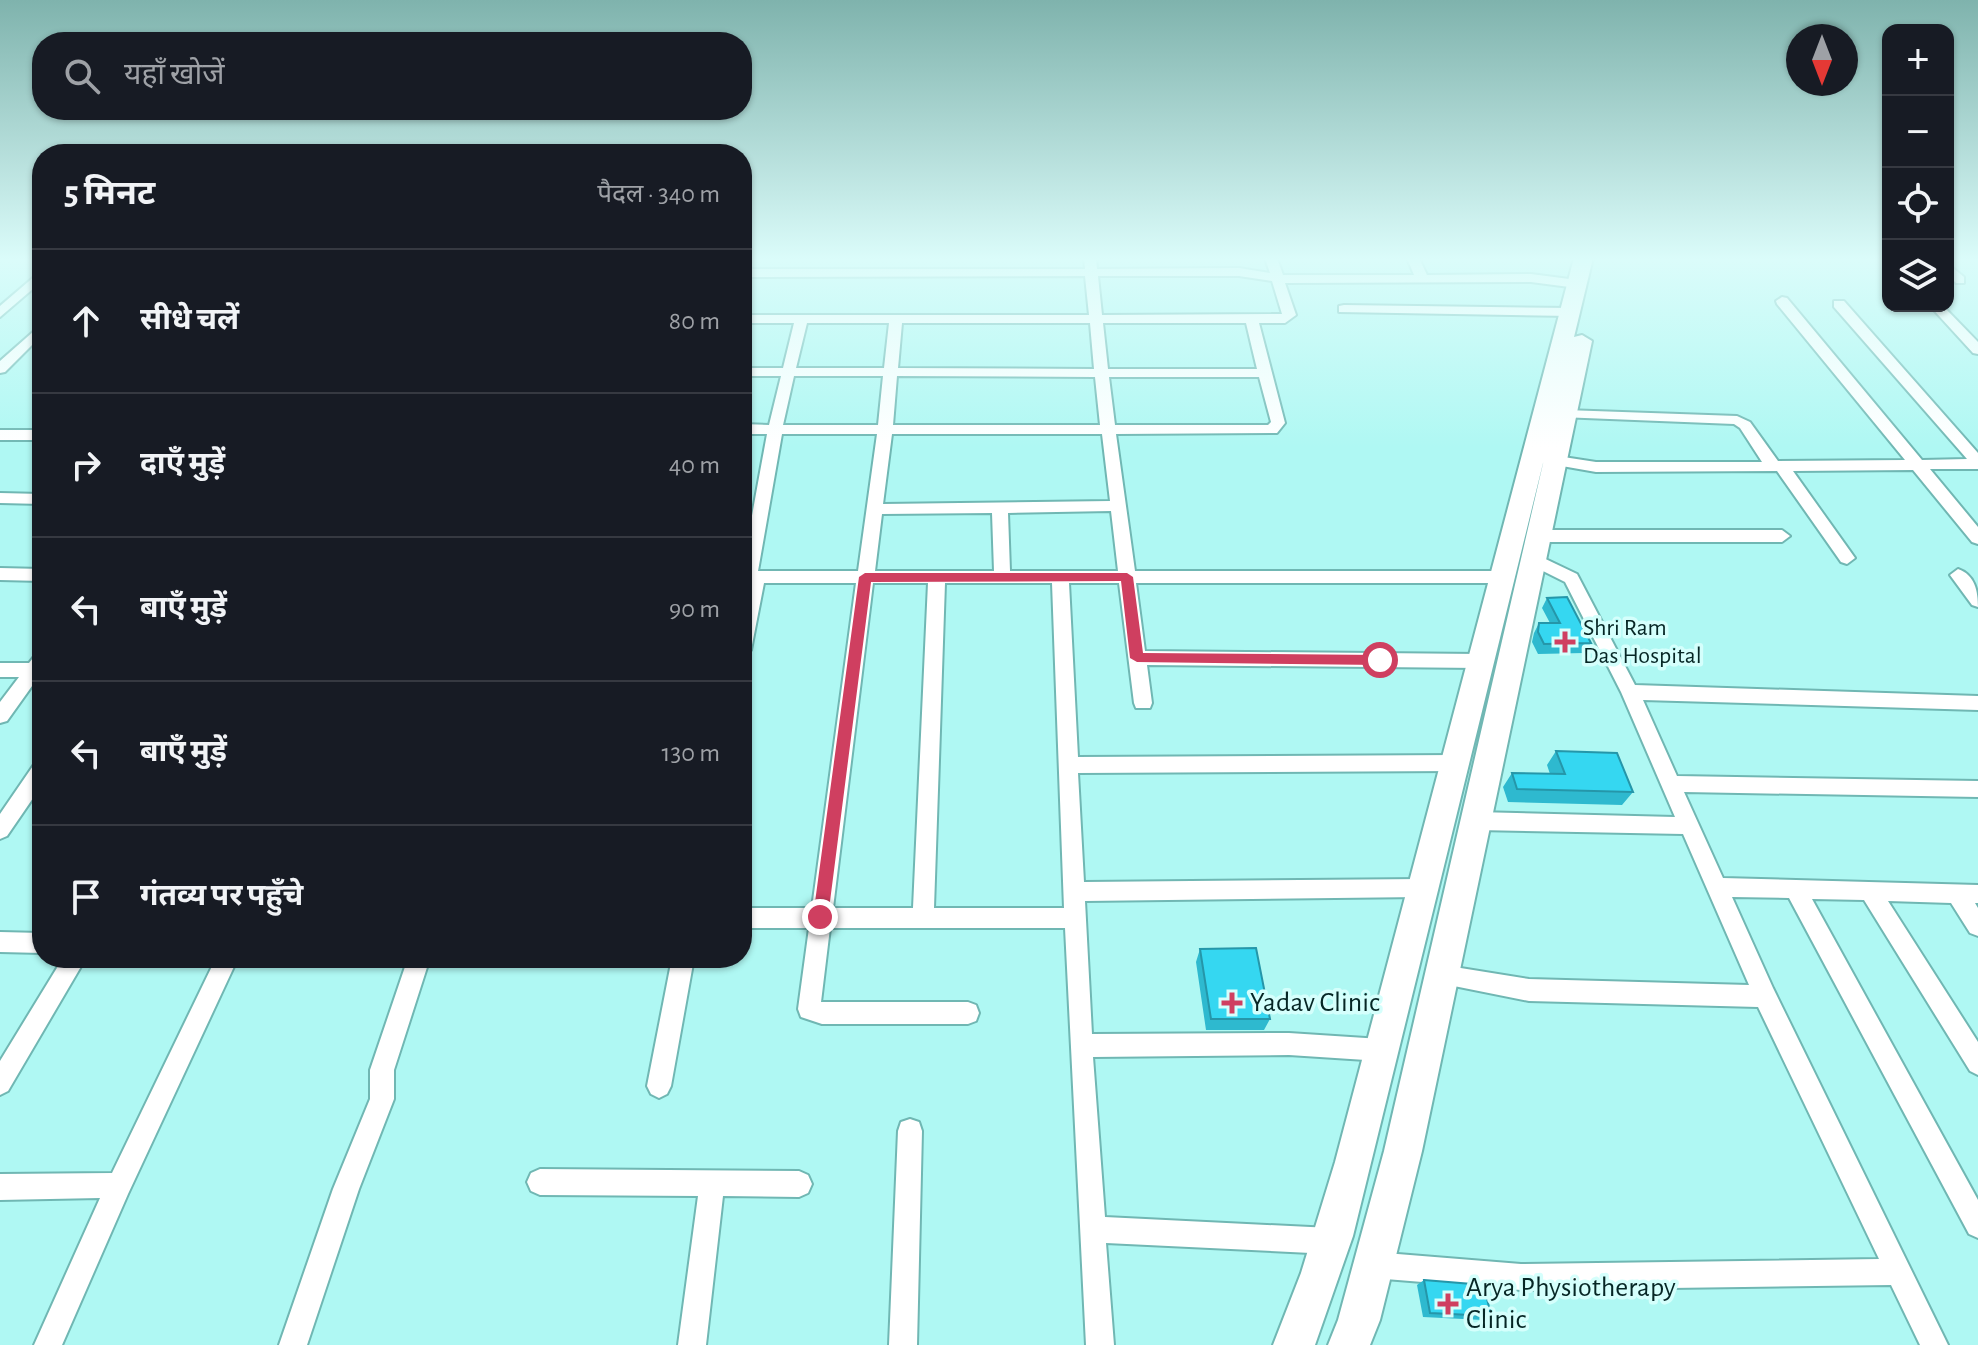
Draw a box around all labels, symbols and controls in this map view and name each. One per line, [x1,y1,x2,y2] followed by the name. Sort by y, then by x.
[1786,24,1858,96] north arrow
[1882,24,1954,312] map controls
[1882,24,1954,96] button: +
[32,32,752,120] search box
[60,54,104,98] icon: search
[124,60,225,90] text: यहाँ खोजें
[1882,96,1954,168] button: −
[1882,168,1954,240] button: locate
[64,177,155,211] text: 5 मिनट
[597,181,720,207] text: पैदल · 340 m
[1882,240,1954,312] button: layers
[64,299,108,343] icon: ahead
[140,305,239,335] text: सीधे चलें
[669,308,720,334] text: 80 m
[64,443,108,487] icon: right
[140,449,225,479] text: दाएँ मुड़ें
[669,452,720,478] text: 40 m
[64,587,108,631] icon: left
[140,593,227,623] text: बाएँ मुड़ें
[669,596,720,622] text: 90 m
[1583,616,1702,668] place label: Shri Ram Das Hospital
[1554,631,1576,653] marker: Shri Ram Das Hospital
[1362,642,1398,678] route start
[64,731,108,775] icon: left
[140,737,227,767] text: बाएँ मुड़ें
[662,740,720,766] text: 130 m
[64,875,108,919] icon: arrive
[140,881,303,911] text: गंतव्य पर पहुँचे
[802,899,838,935] route end
[1250,989,1380,1017] place label: Yadav Clinic
[1221,992,1243,1014] marker: Yadav Clinic
[1466,1274,1676,1334] place label: Arya Physiotherapy Clinic
[1437,1293,1459,1315] marker: Arya Physiotherapy Clinic

